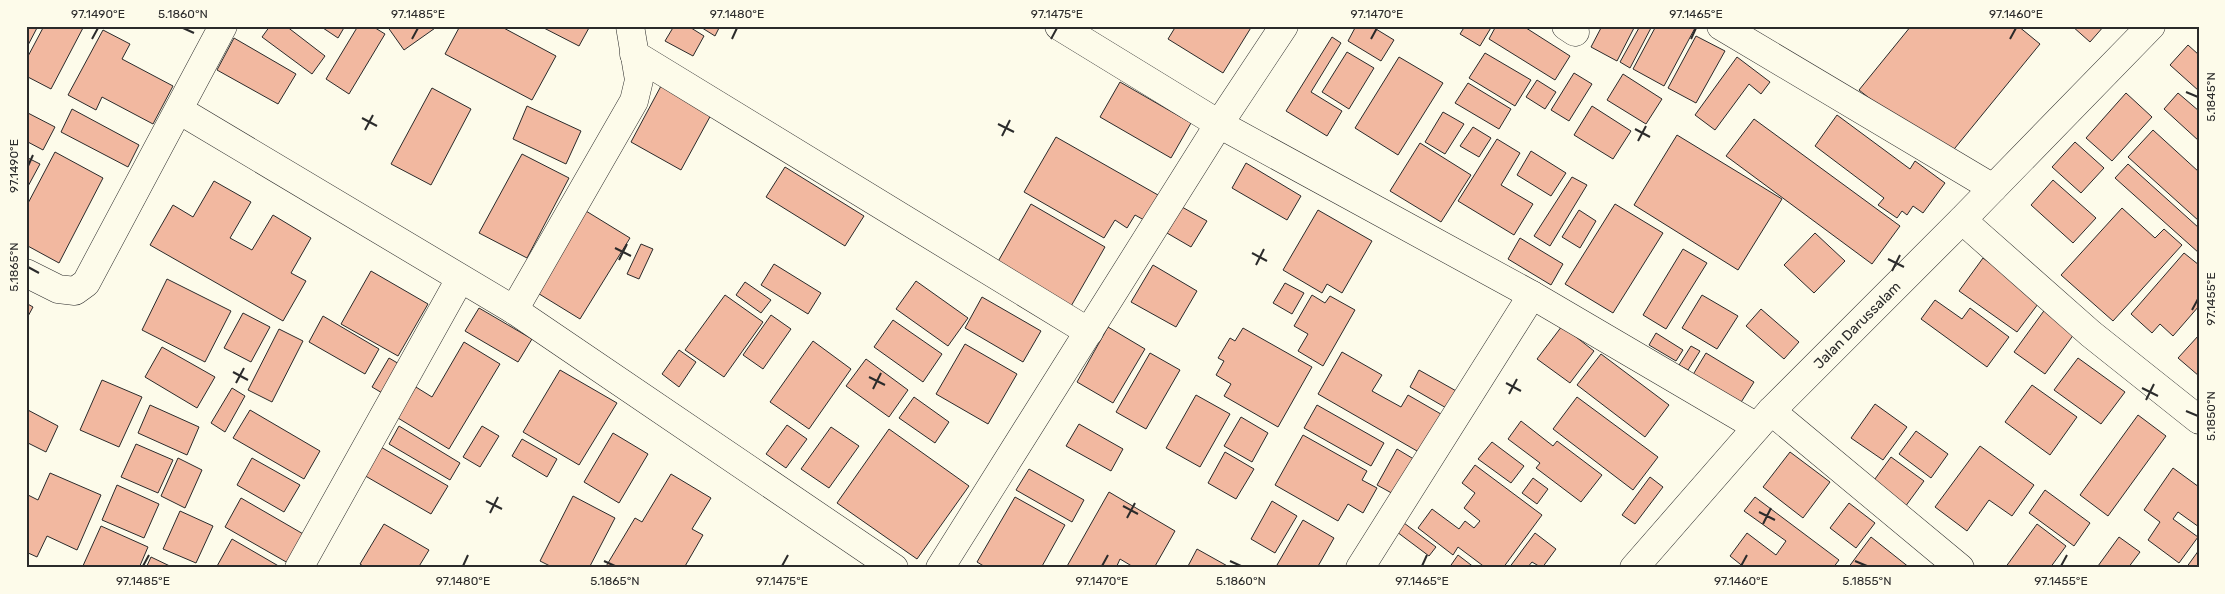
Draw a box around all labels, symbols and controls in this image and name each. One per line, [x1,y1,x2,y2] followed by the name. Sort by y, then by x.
[71,7,125,21] text: 97.1490°E
[158,7,208,21] text: 5.1860°N
[391,7,445,21] text: 97.1485°E
[710,7,764,21] text: 97.1480°E
[1031,7,1083,21] text: 97.1475°E
[1351,7,1403,21] text: 97.1470°E
[1669,7,1723,21] text: 97.1465°E
[1989,7,2043,21] text: 97.1460°E
[2204,72,2218,122] text: 5.1845°N
[7,139,21,193] text: 97.1490°E
[7,242,21,292] text: 5.1865°N
[2204,272,2218,326] text: 97.1455°E
[1810,278,1904,372] street label: Jalan Darussalam
[2204,391,2218,441] text: 5.1850°N
[116,574,170,588] text: 97.1485°E
[436,574,490,588] text: 97.1480°E
[590,574,640,588] text: 5.1865°N
[756,574,808,588] text: 97.1475°E
[1076,574,1128,588] text: 97.1470°E
[1216,574,1266,588] text: 5.1860°N
[1395,574,1449,588] text: 97.1465°E
[1714,574,1768,588] text: 97.1460°E
[1842,574,1892,588] text: 5.1855°N
[2034,574,2088,588] text: 97.1455°E

